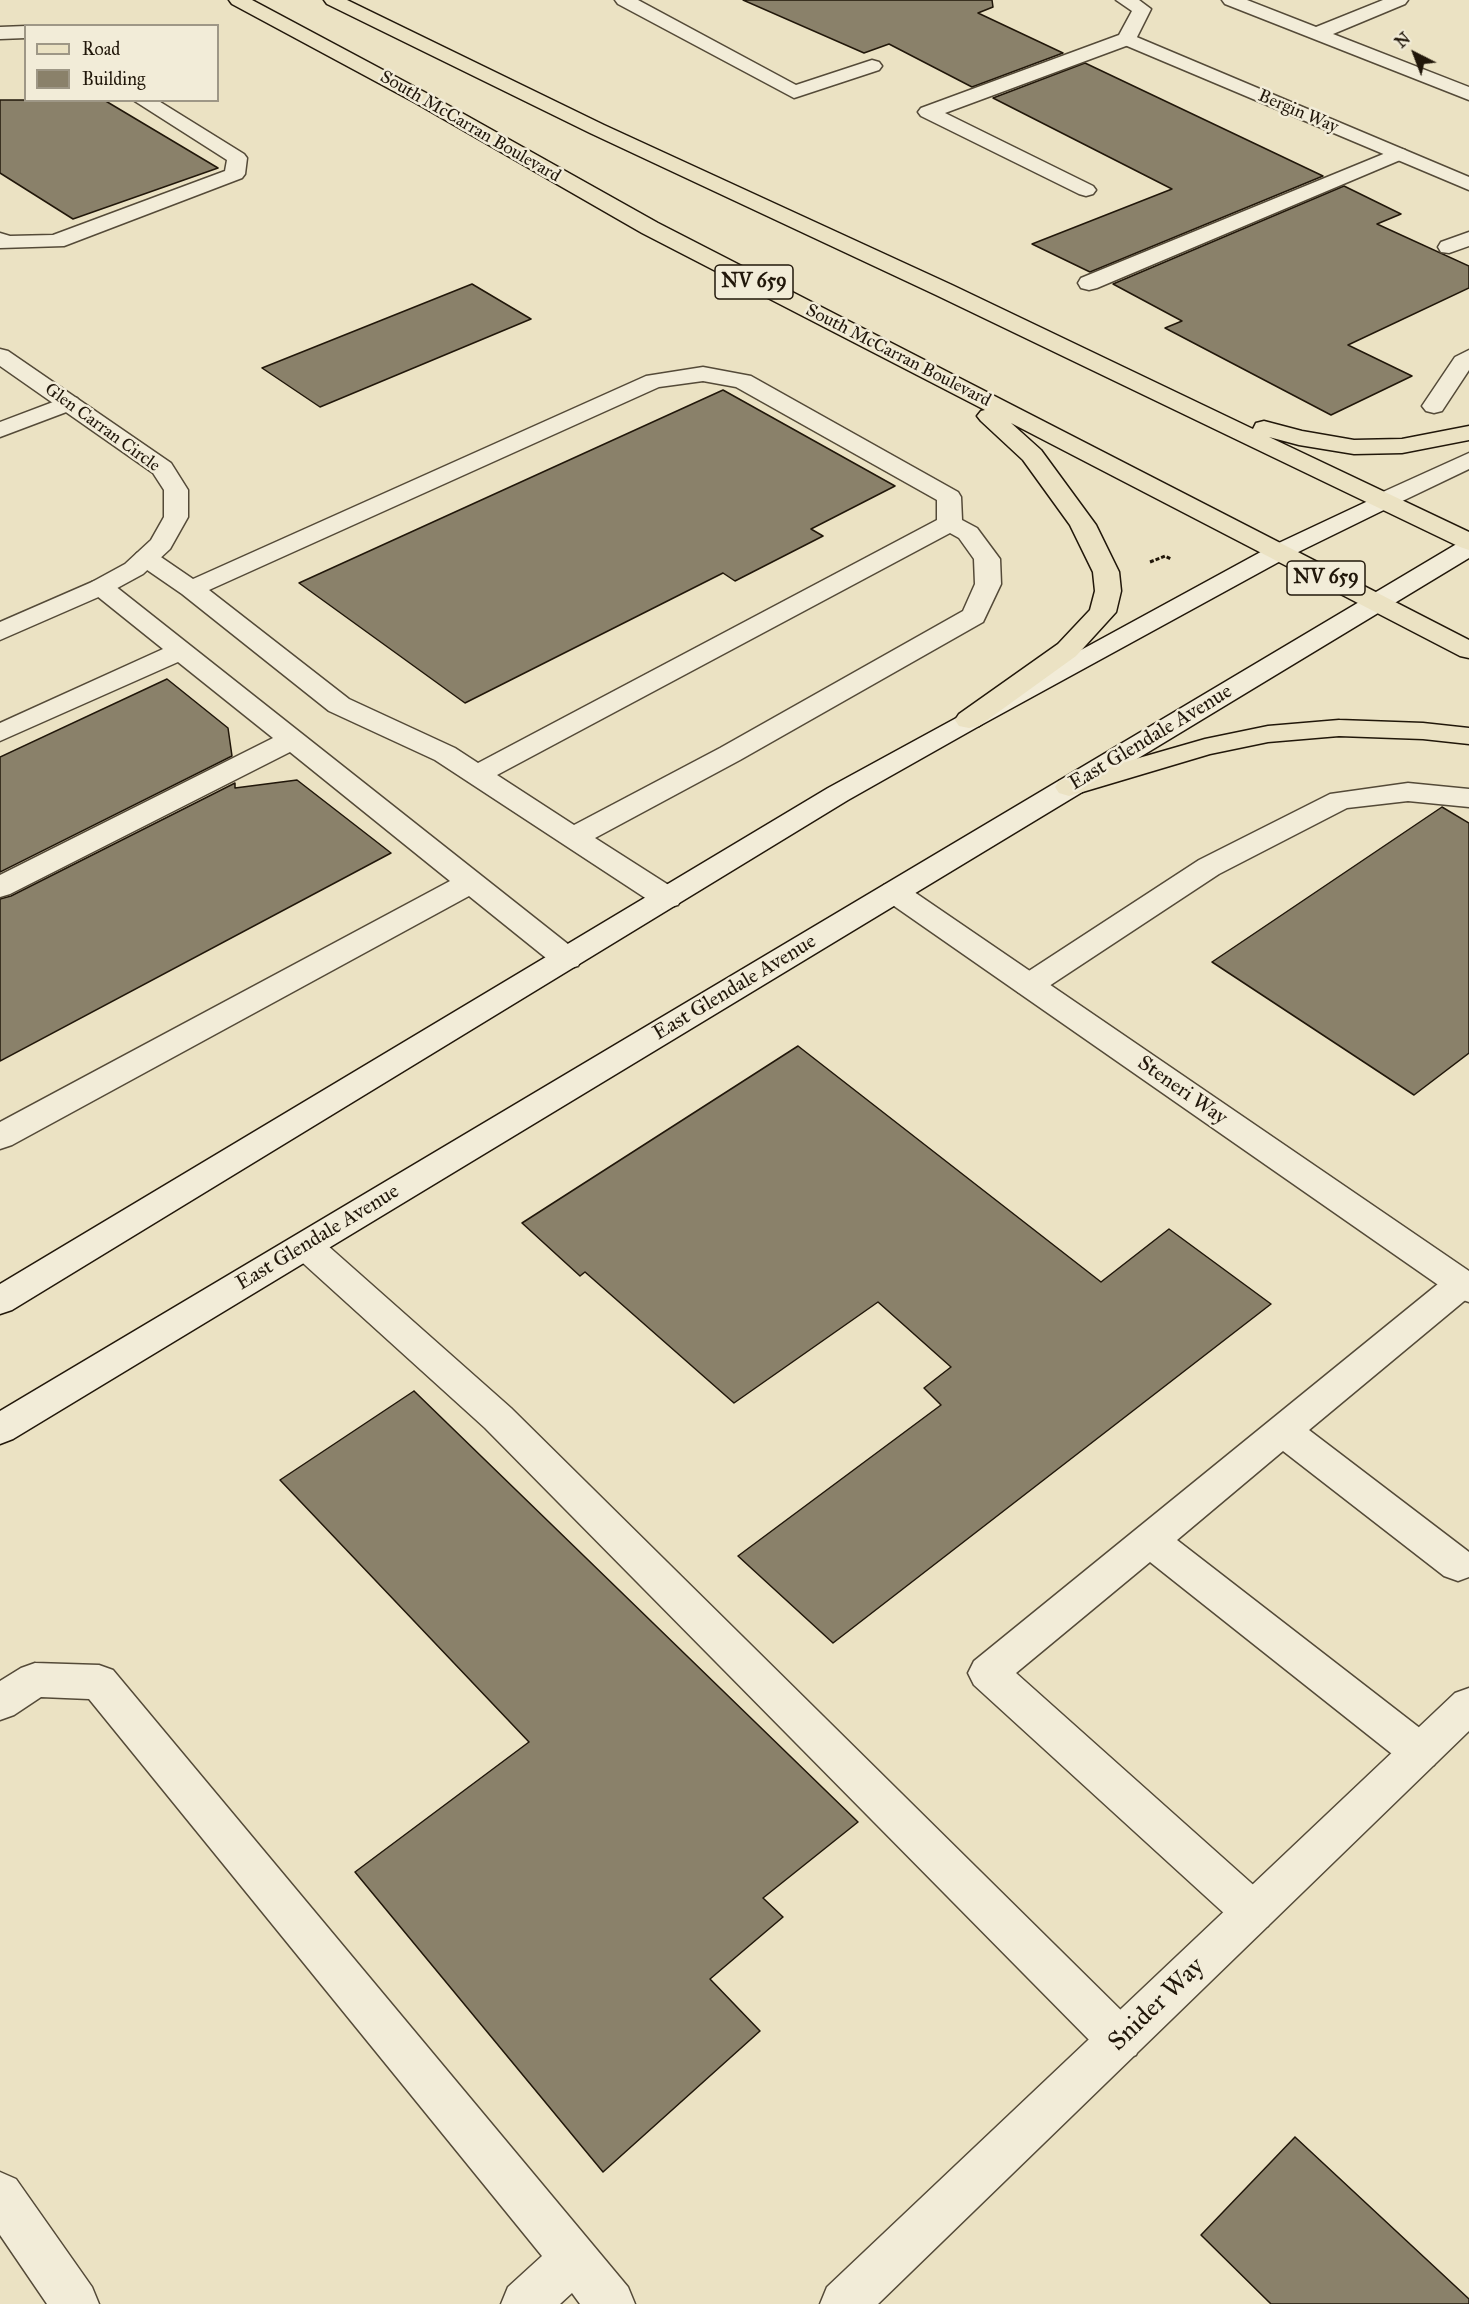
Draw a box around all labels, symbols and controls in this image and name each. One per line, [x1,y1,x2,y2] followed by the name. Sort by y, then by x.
[24,24,219,102] legend
[1385,24,1445,84] north arrow
[1391,29,1414,52] text: N
[82,38,120,60] text: Road
[376,66,564,188] street label: South McCarran Boulevard
[82,68,145,90] text: Building
[1255,85,1341,139] street label: Bergin Way
[715,265,793,299] road number: NV 659
[802,300,994,412] street label: South McCarran Boulevard
[40,379,164,477] street label: Glen Carran Circle
[1287,561,1365,595] road number: NV 659
[1065,679,1237,797] street label: East Glendale Avenue
[649,929,821,1047] street label: East Glendale Avenue
[1132,1051,1232,1131] street label: Steneri Way
[232,1179,404,1297] street label: East Glendale Avenue
[1102,1952,1212,2058] street label: Snider Way

